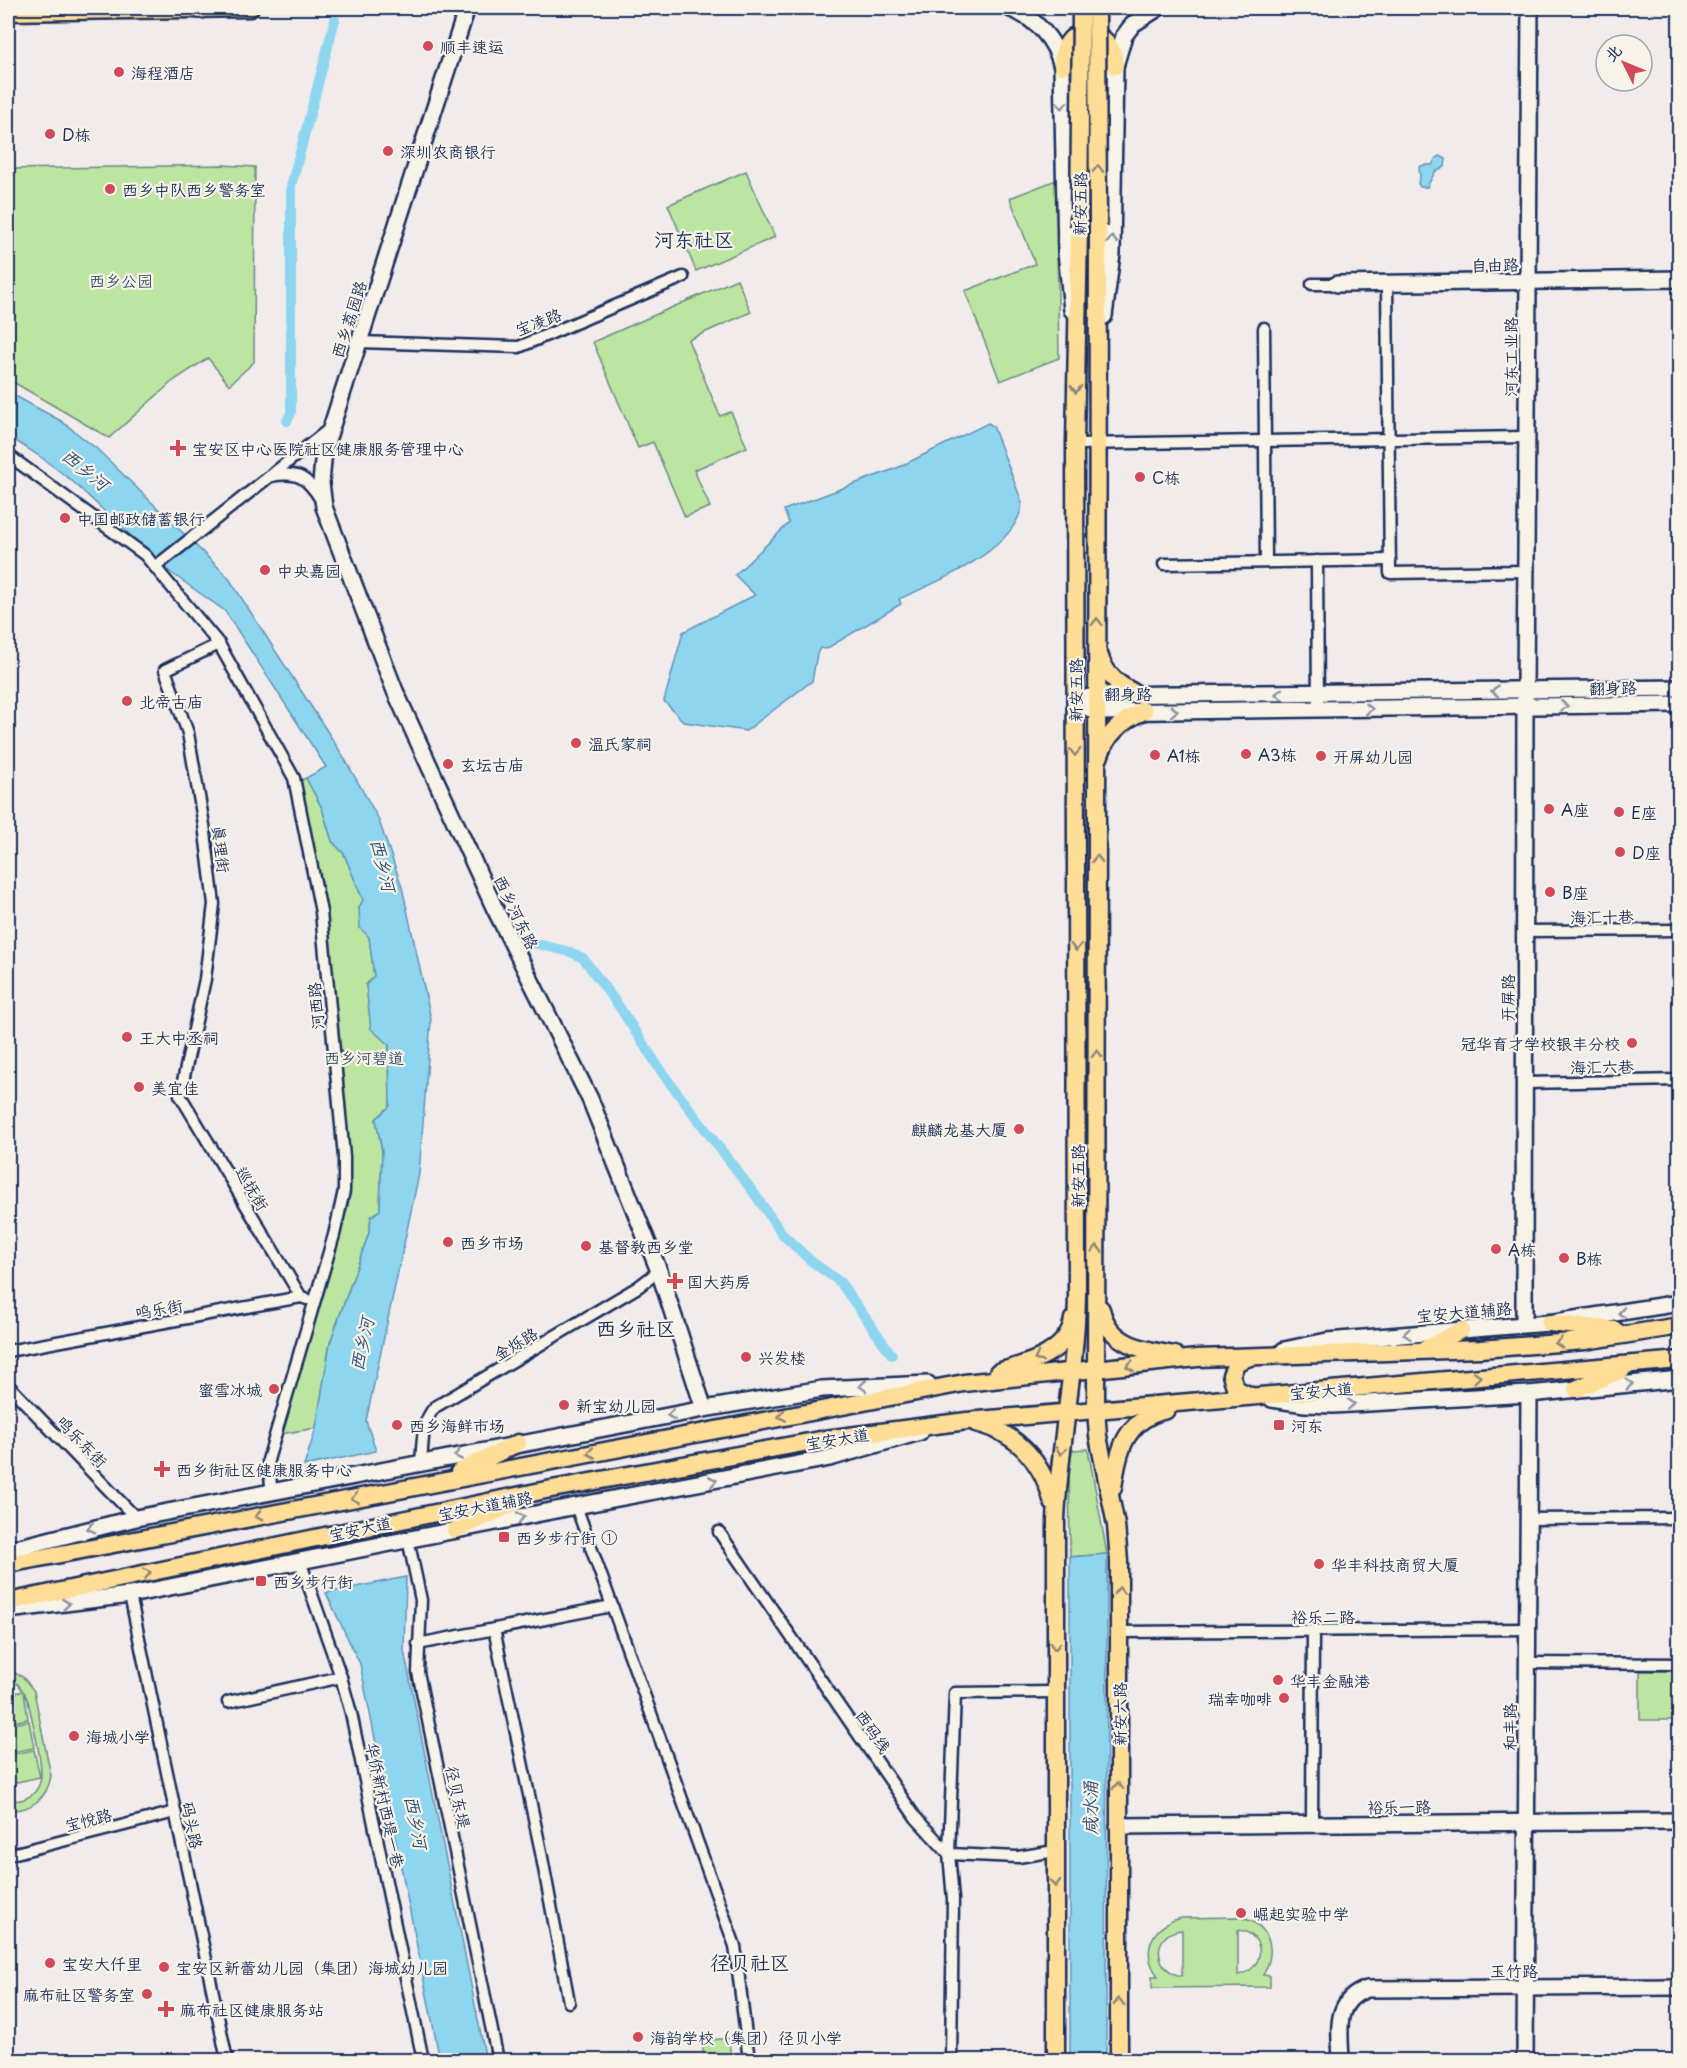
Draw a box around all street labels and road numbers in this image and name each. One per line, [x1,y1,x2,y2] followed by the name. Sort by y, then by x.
[1066,172,1092,236] street label: 新安五路
[1471,252,1519,276] street label: 自由路
[324,277,372,361] street label: 西乡荔园路
[511,301,565,341] street label: 宝凌路
[1498,317,1522,397] street label: 河东工业路
[1063,658,1087,722] street label: 新安五路
[1589,675,1637,699] street label: 翻身路
[1104,681,1152,705] street label: 翻身路
[207,824,237,874] street label: 真理街
[489,871,545,953] street label: 西乡河东路
[1570,903,1634,929] street label: 海汇十巷
[1495,974,1519,1022] street label: 开屏路
[301,981,329,1031] street label: 河西路
[1570,1053,1634,1079] street label: 海汇六巷
[1065,1144,1089,1208] street label: 新安五路
[230,1161,276,1215] street label: 巡抚街
[133,1292,185,1324] street label: 鸣乐街
[1415,1295,1513,1327] street label: 宝安大道辅路
[488,1320,542,1366] street label: 金烁路
[1288,1375,1354,1405] street label: 宝安大道
[52,1410,114,1472] street label: 鸣乐东街
[804,1421,870,1455] street label: 宝安大道
[436,1484,534,1526] street label: 宝安大道辅路
[326,1510,394,1546] street label: 宝安大道
[1291,1604,1355,1628] street label: 裕乐二路
[1107,1682,1131,1746] street label: 新安六路
[1497,1703,1521,1751] street label: 和丰路
[851,1704,897,1758] street label: 西码线
[361,1740,411,1870] street label: 华侨新村西堤一巷
[441,1763,477,1831] street label: 径贝东堤
[1367,1793,1431,1819] street label: 裕乐一路
[176,1799,210,1851] street label: 码头路
[62,1802,114,1836] street label: 宝悦路
[1490,1958,1538,1982] street label: 玉竹路

